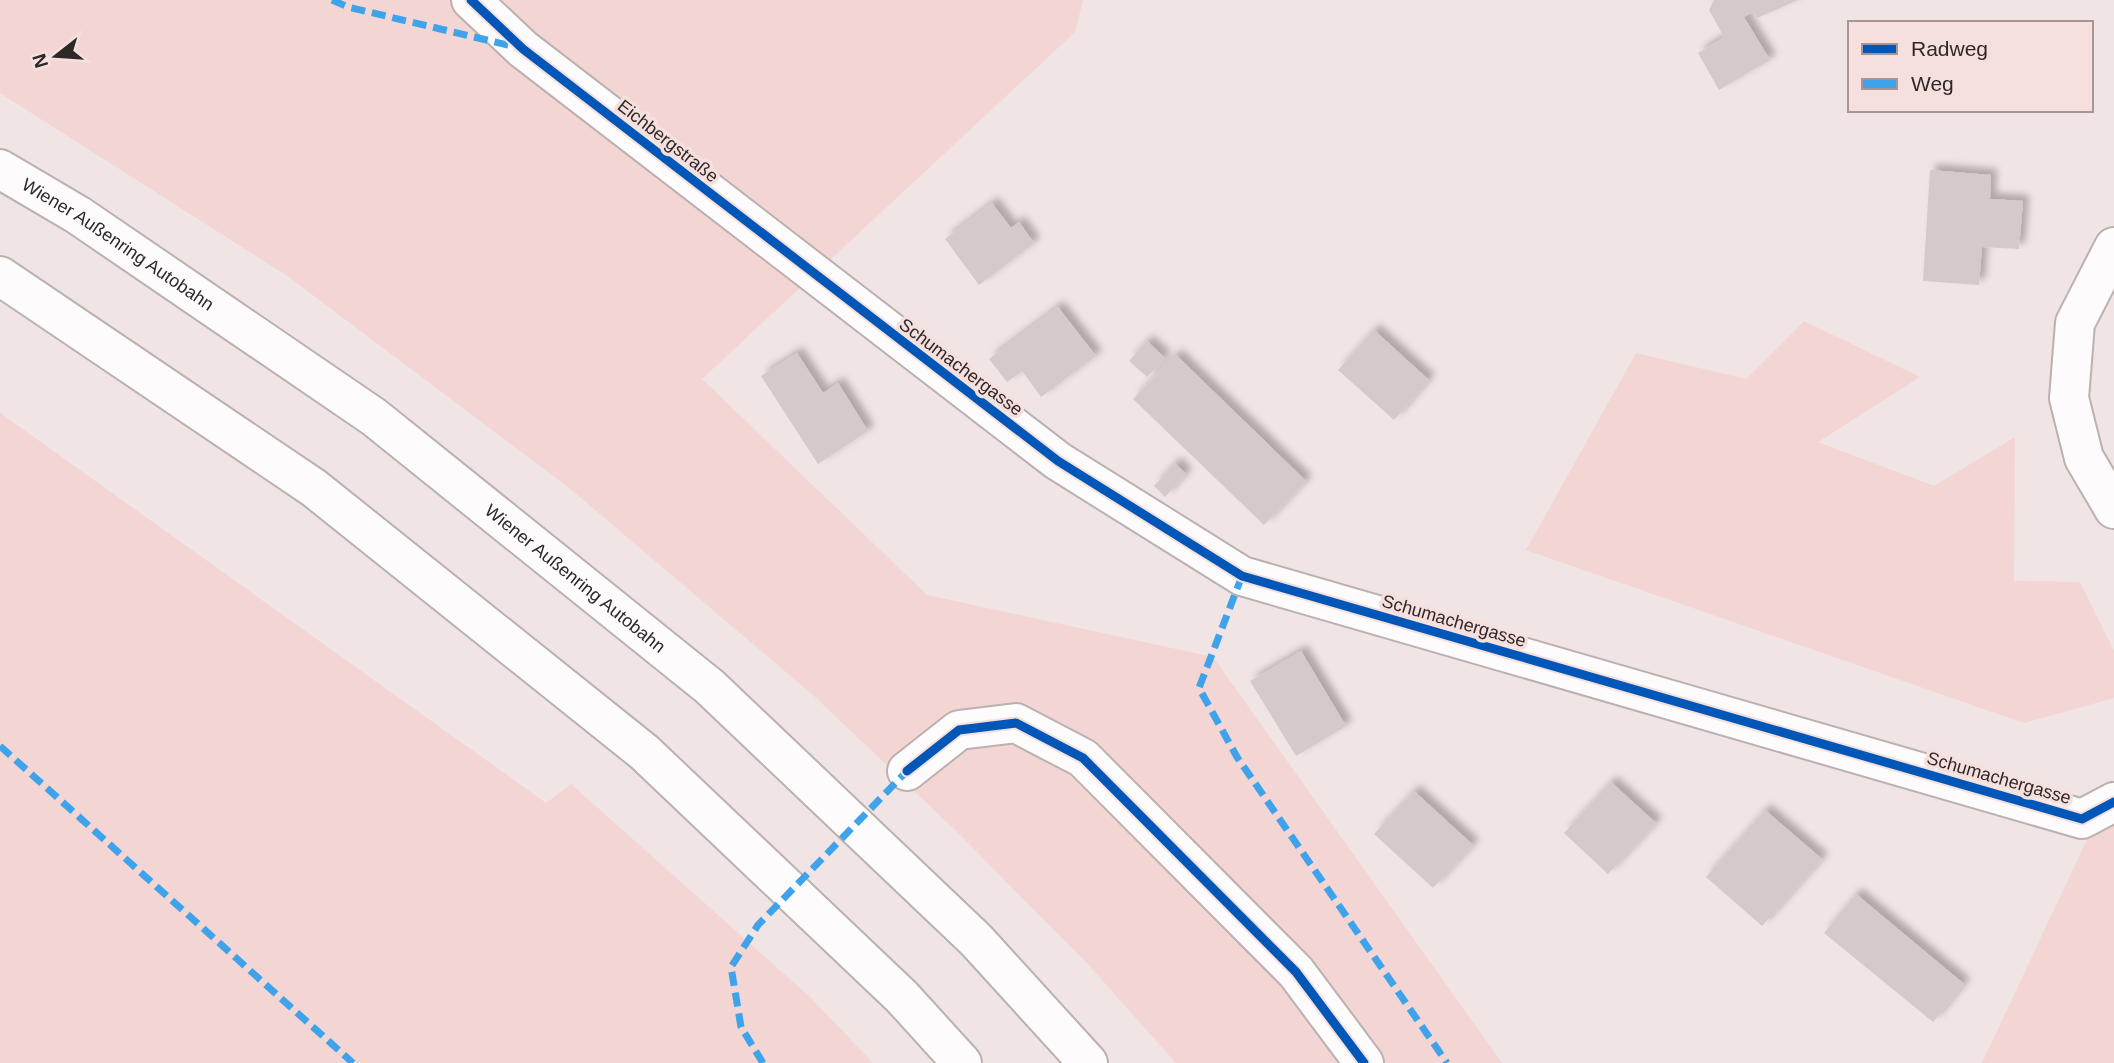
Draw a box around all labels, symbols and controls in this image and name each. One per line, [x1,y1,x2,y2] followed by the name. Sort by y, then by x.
[21,21,91,91] north arrow
[1848,21,2093,112] legend
[1911,37,1988,60] text: Radweg
[28,51,52,70] text: N
[1911,72,1954,95] text: Weg
[614,96,722,186] street label: Eichbergstraße
[18,174,218,315] street label: Wiener Außenring Autobahn
[895,314,1027,420] street label: Schumachergasse
[481,500,669,657] street label: Wiener Außenring Autobahn
[1380,591,1528,651] street label: Schumachergasse
[1925,748,2073,808] street label: Schumachergasse

